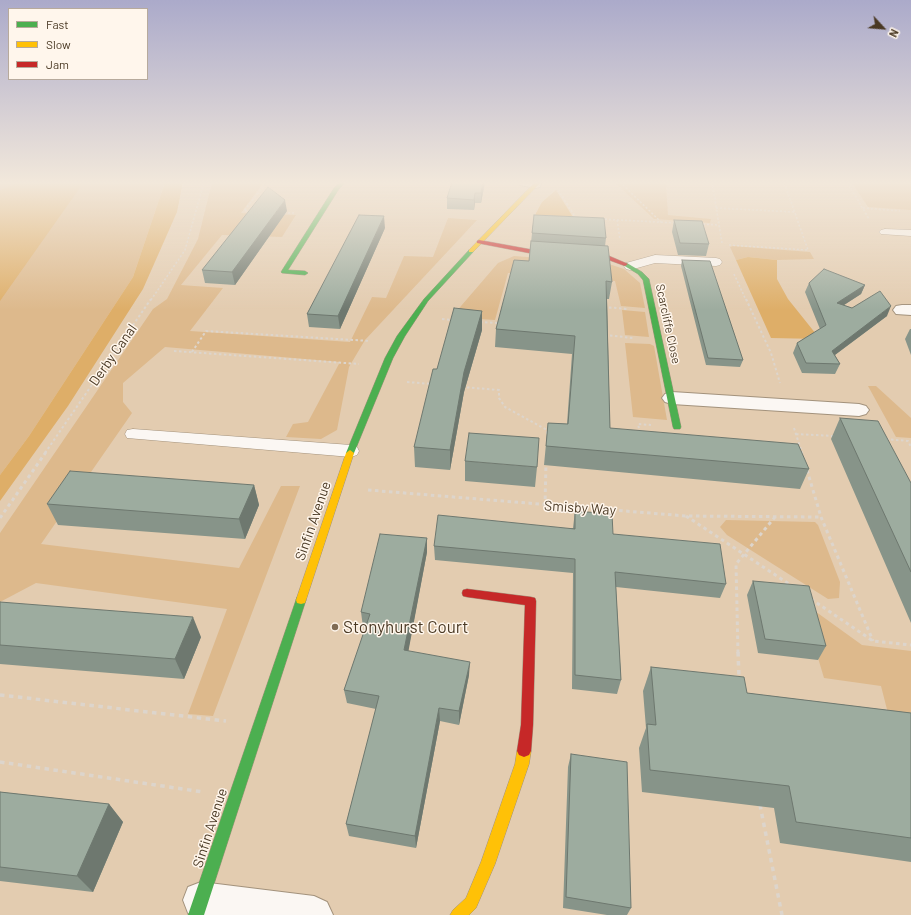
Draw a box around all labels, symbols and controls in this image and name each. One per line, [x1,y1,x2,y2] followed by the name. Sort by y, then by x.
[8,8,148,80] legend
[863,8,903,48] north arrow
[46,17,69,31] text: Fast
[887,27,902,40] text: N
[46,37,71,51] text: Slow
[46,57,69,71] text: Jam
[653,283,683,365] street label: Scarcliffe Close
[86,321,140,389] street label: Derby Canal
[292,479,334,563] street label: Sinfin Avenue
[544,497,616,519] street label: Smisby Way
[343,617,468,637] place label: Stonyhurst Court
[330,622,340,632] marker: Stonyhurst Court
[189,786,231,870] street label: Sinfin Avenue

